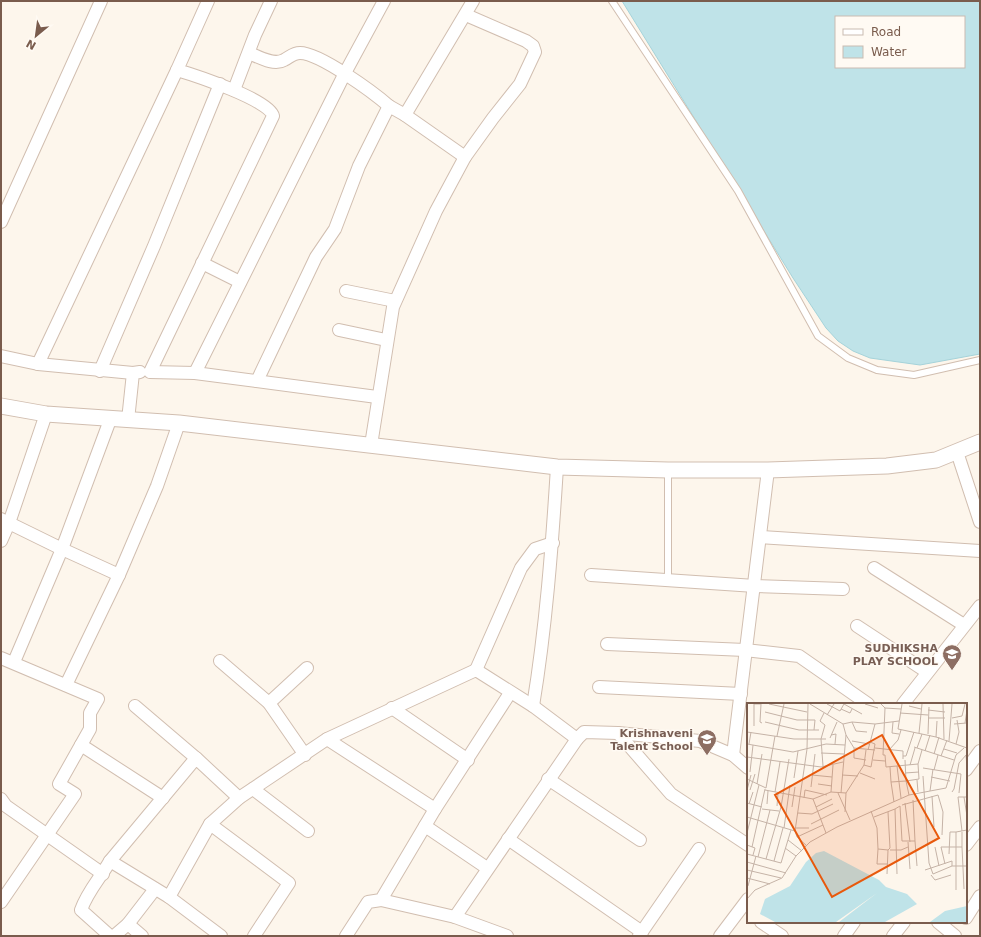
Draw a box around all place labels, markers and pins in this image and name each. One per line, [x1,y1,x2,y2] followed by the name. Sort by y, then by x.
[853,642,938,668] place label: SUDHIKSHA PLAY SCHOOL
[941,643,963,671] school or university icon: SUDHIKSHA PLAY SCHOOL
[610,727,693,753] place label: Krishnaveni Talent School
[696,728,718,756] school or university icon: Krishnaveni Talent School

